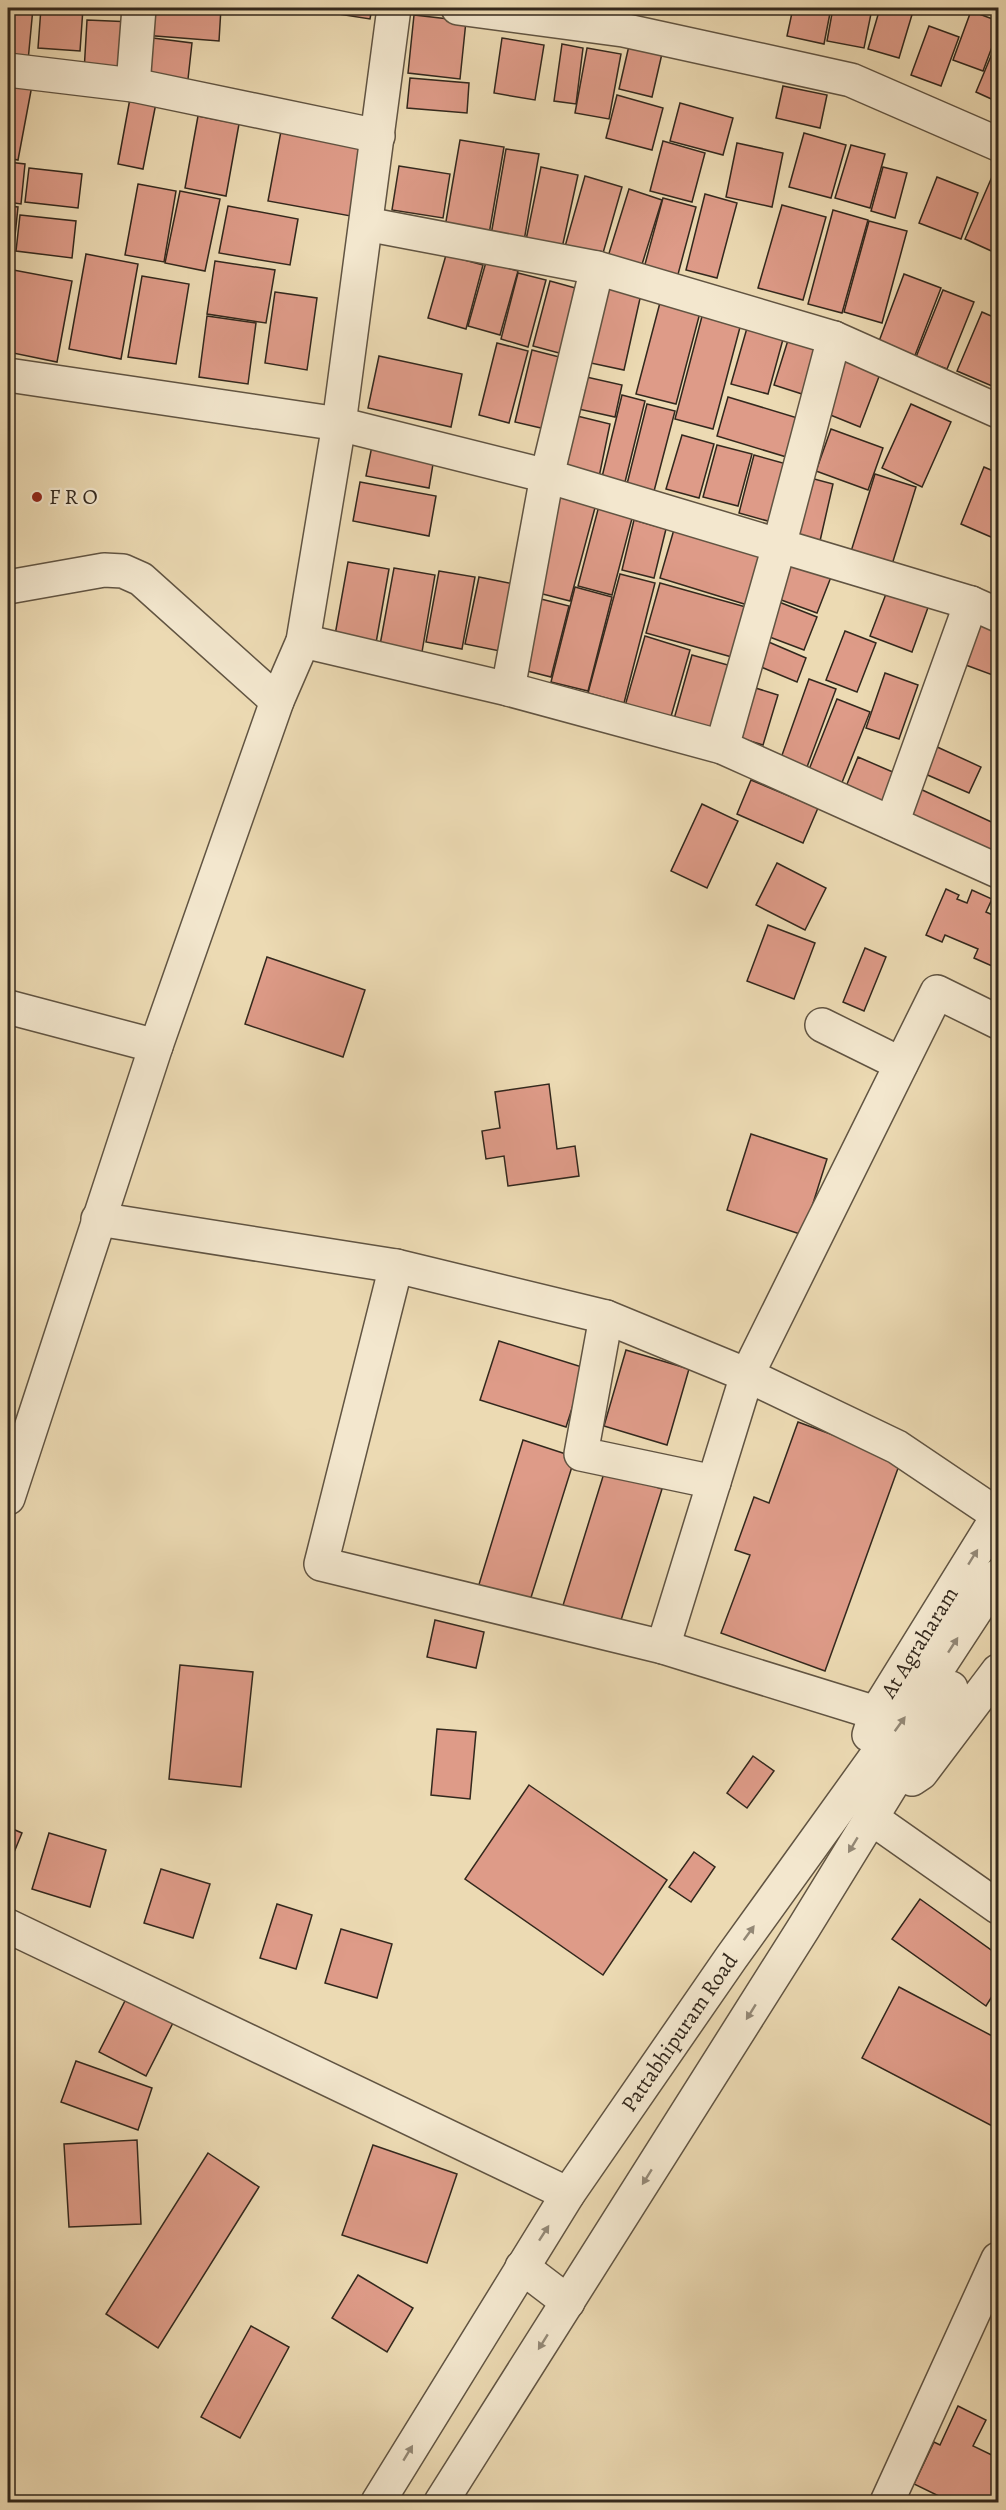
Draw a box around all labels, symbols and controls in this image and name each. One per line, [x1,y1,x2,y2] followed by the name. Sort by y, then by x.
[49,482,98,512] place label: F R O
[30,490,44,504] marker: F R O
[967,1549,978,1565] one-way arrow
[873,1581,965,1705] street label: At Agraharam
[947,1638,959,1654] one-way arrow
[894,1717,906,1733] one-way arrow
[848,1837,858,1854] one-way arrow
[742,1926,754,1941] one-way arrow
[614,1947,745,2118] street label: Pattabhipuram Road
[745,2003,756,2020] one-way arrow
[642,2169,653,2185] one-way arrow
[538,2225,549,2241] one-way arrow
[538,2333,549,2350] one-way arrow
[403,2445,414,2461] one-way arrow

